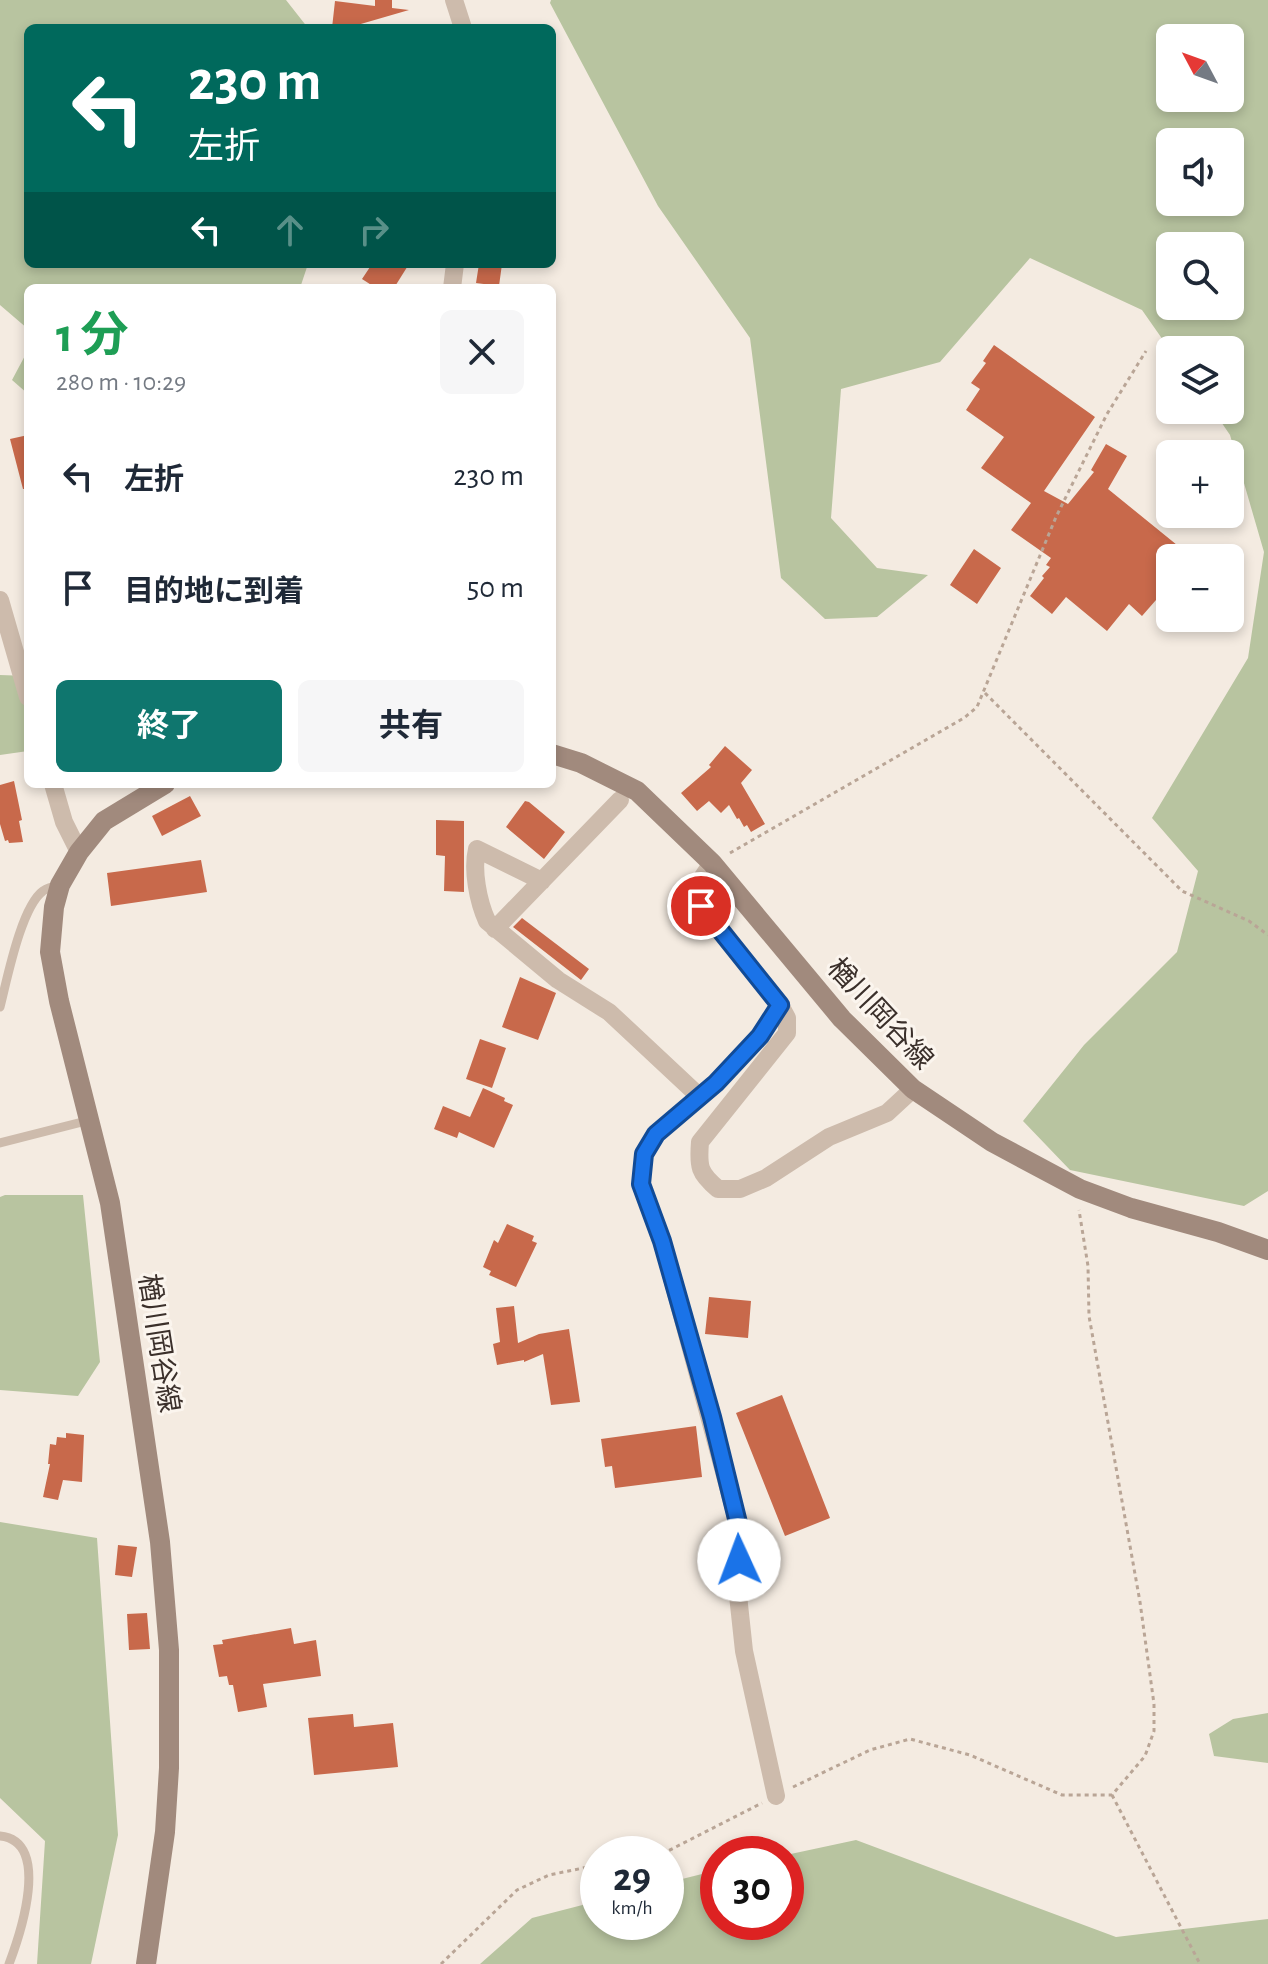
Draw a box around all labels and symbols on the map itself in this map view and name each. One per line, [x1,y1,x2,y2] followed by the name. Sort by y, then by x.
[1156,24,1244,112] north arrow
[667,872,735,940] pin
[822,952,939,1075] street label: 楢川岡谷線
[133,1272,185,1415] street label: 楢川岡谷線
[697,1518,781,1602] position arrow
[700,1836,804,1940] speed limit sign: 30

